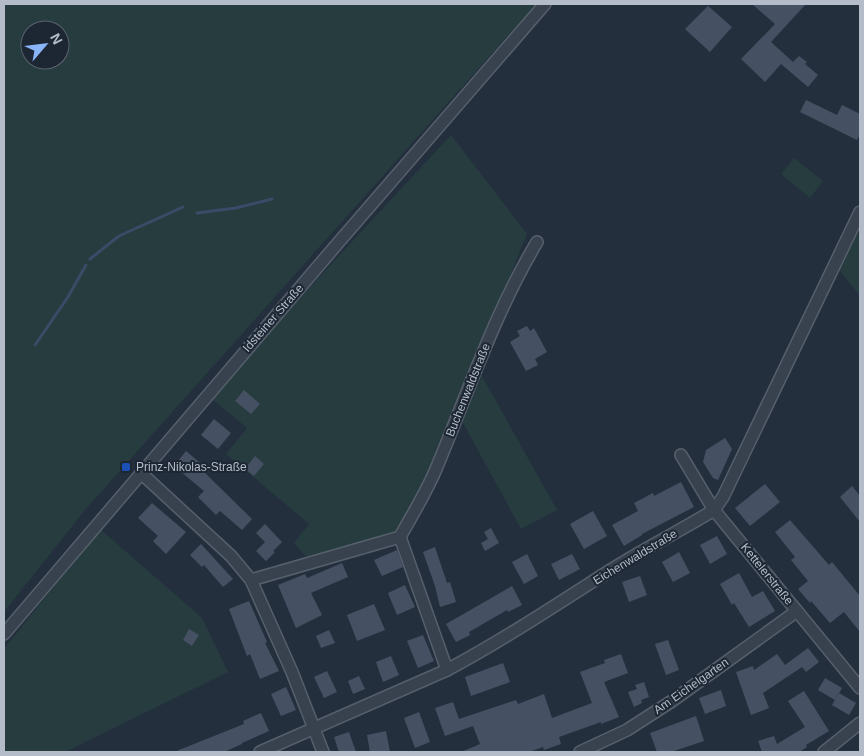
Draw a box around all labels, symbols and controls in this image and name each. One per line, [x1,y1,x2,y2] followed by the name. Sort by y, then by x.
[20,20,70,70] north arrow
[47,31,66,47] text: N
[240,281,306,355] street label: Idsteiner Straße
[443,341,493,439] street label: Buchenwaldstraße
[136,460,247,474] place label: Prinz-Nikolas-Straße
[120,461,132,473] marker: Prinz-Nikolas-Straße
[591,526,680,588] street label: Eichenwaldstraße
[738,540,796,608] street label: Kettelerstraße
[651,655,731,717] street label: Am Eichelgarten

